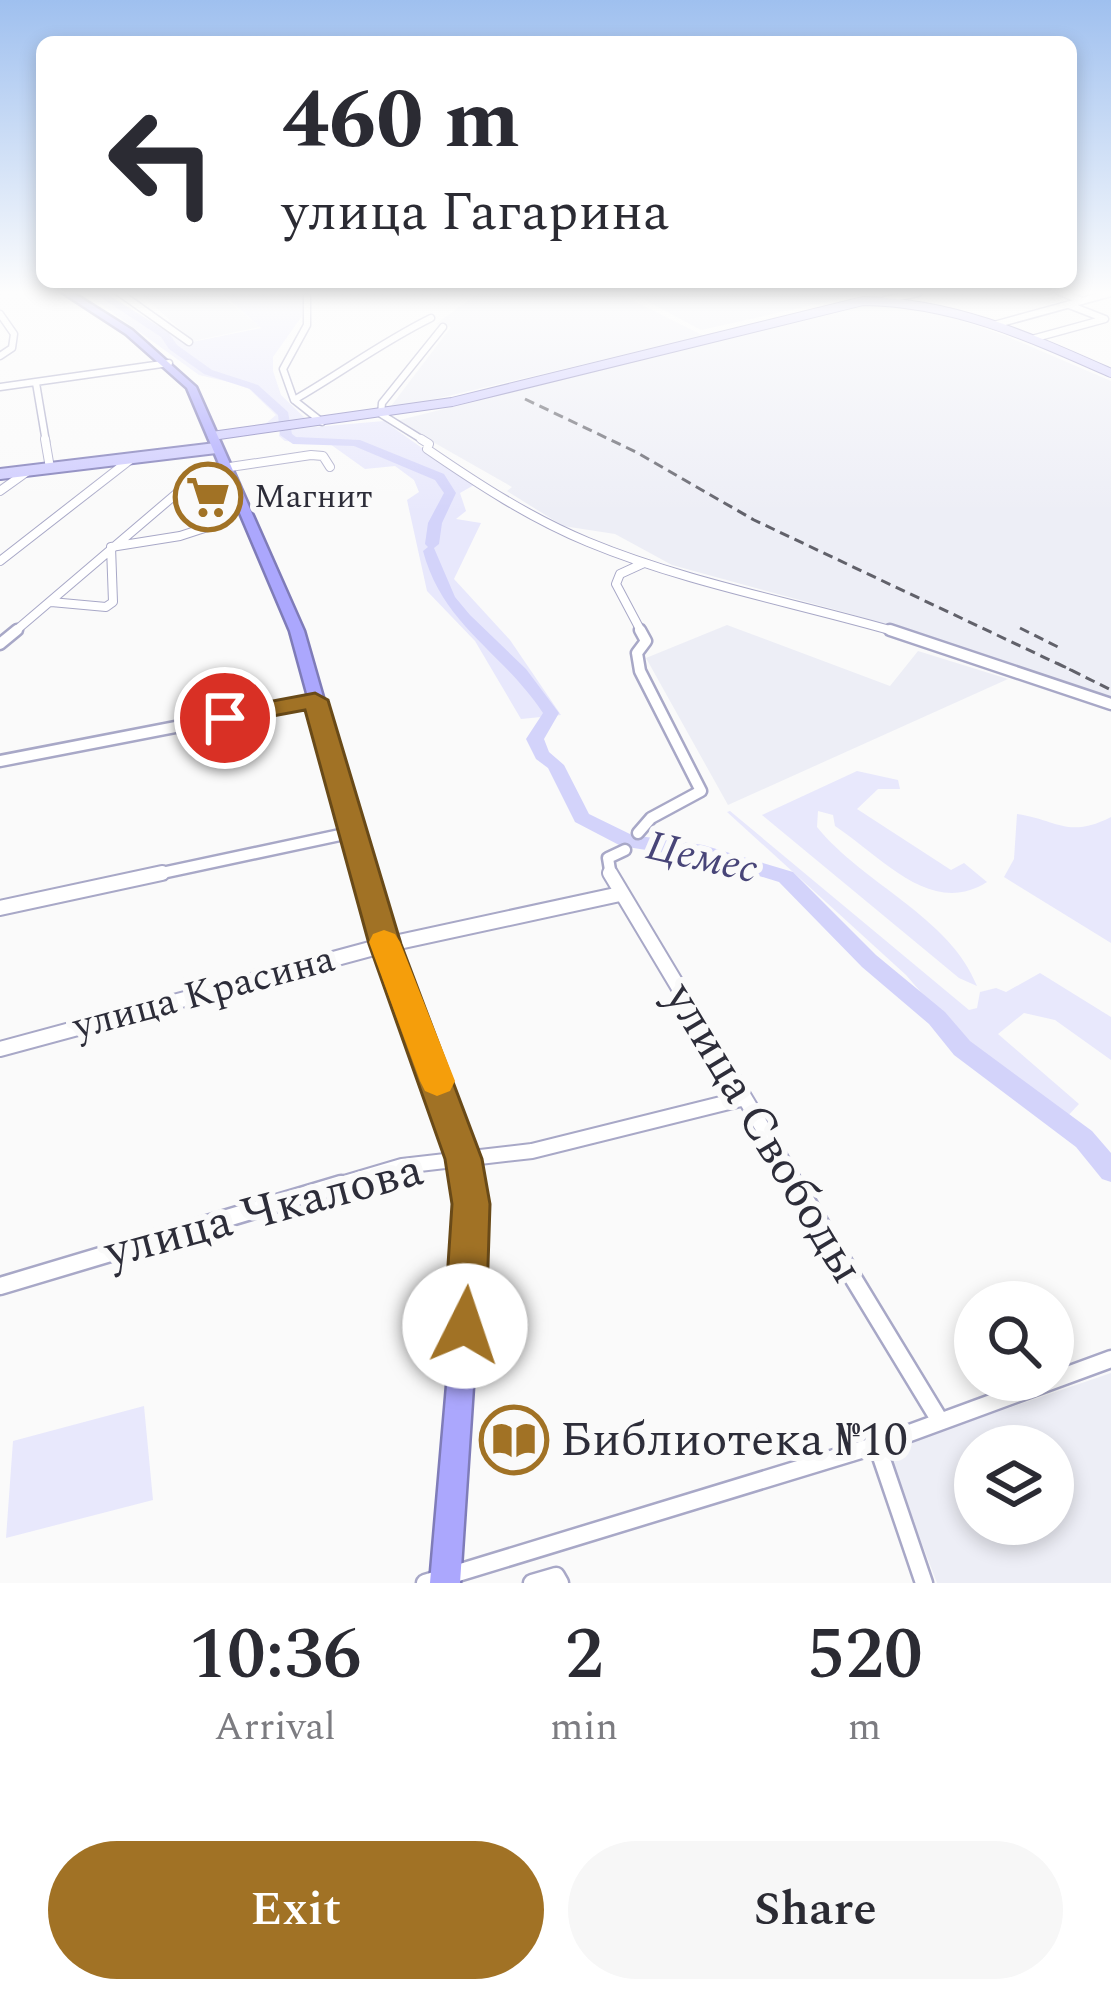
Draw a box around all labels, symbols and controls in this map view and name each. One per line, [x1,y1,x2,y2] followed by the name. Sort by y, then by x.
[282,57,520,185] text: 460 m
[84,84,240,240] icon: left
[282,172,669,254] text: улица Гагарина
[173,462,243,532] supermarket icon: Магнит
[254,472,372,522] place label: Магнит
[174,667,276,769] pin
[192,685,258,751] icon: arrive
[640,815,764,901] water label: Цемес
[66,930,341,1057] street label: улица Красина
[644,967,883,1297] street label: улица Свободы
[95,1133,431,1289] street label: улица Чкалова
[402,1263,528,1389] position arrow
[954,1281,1074,1545] map controls
[954,1281,1074,1401] button: search
[560,1404,908,1477] place label: Библиотека №10
[479,1405,549,1475] library icon: Библиотека №10
[954,1425,1074,1545] button: layers
[188,1601,362,1710] text: 10:36
[565,1601,603,1710] text: 2
[807,1601,923,1710] text: 520
[214,1698,336,1757] text: Arrival
[550,1698,618,1757] text: min
[848,1698,881,1757] text: m
[48,1841,544,1979] button: Exit
[568,1841,1063,1979] button: Share

